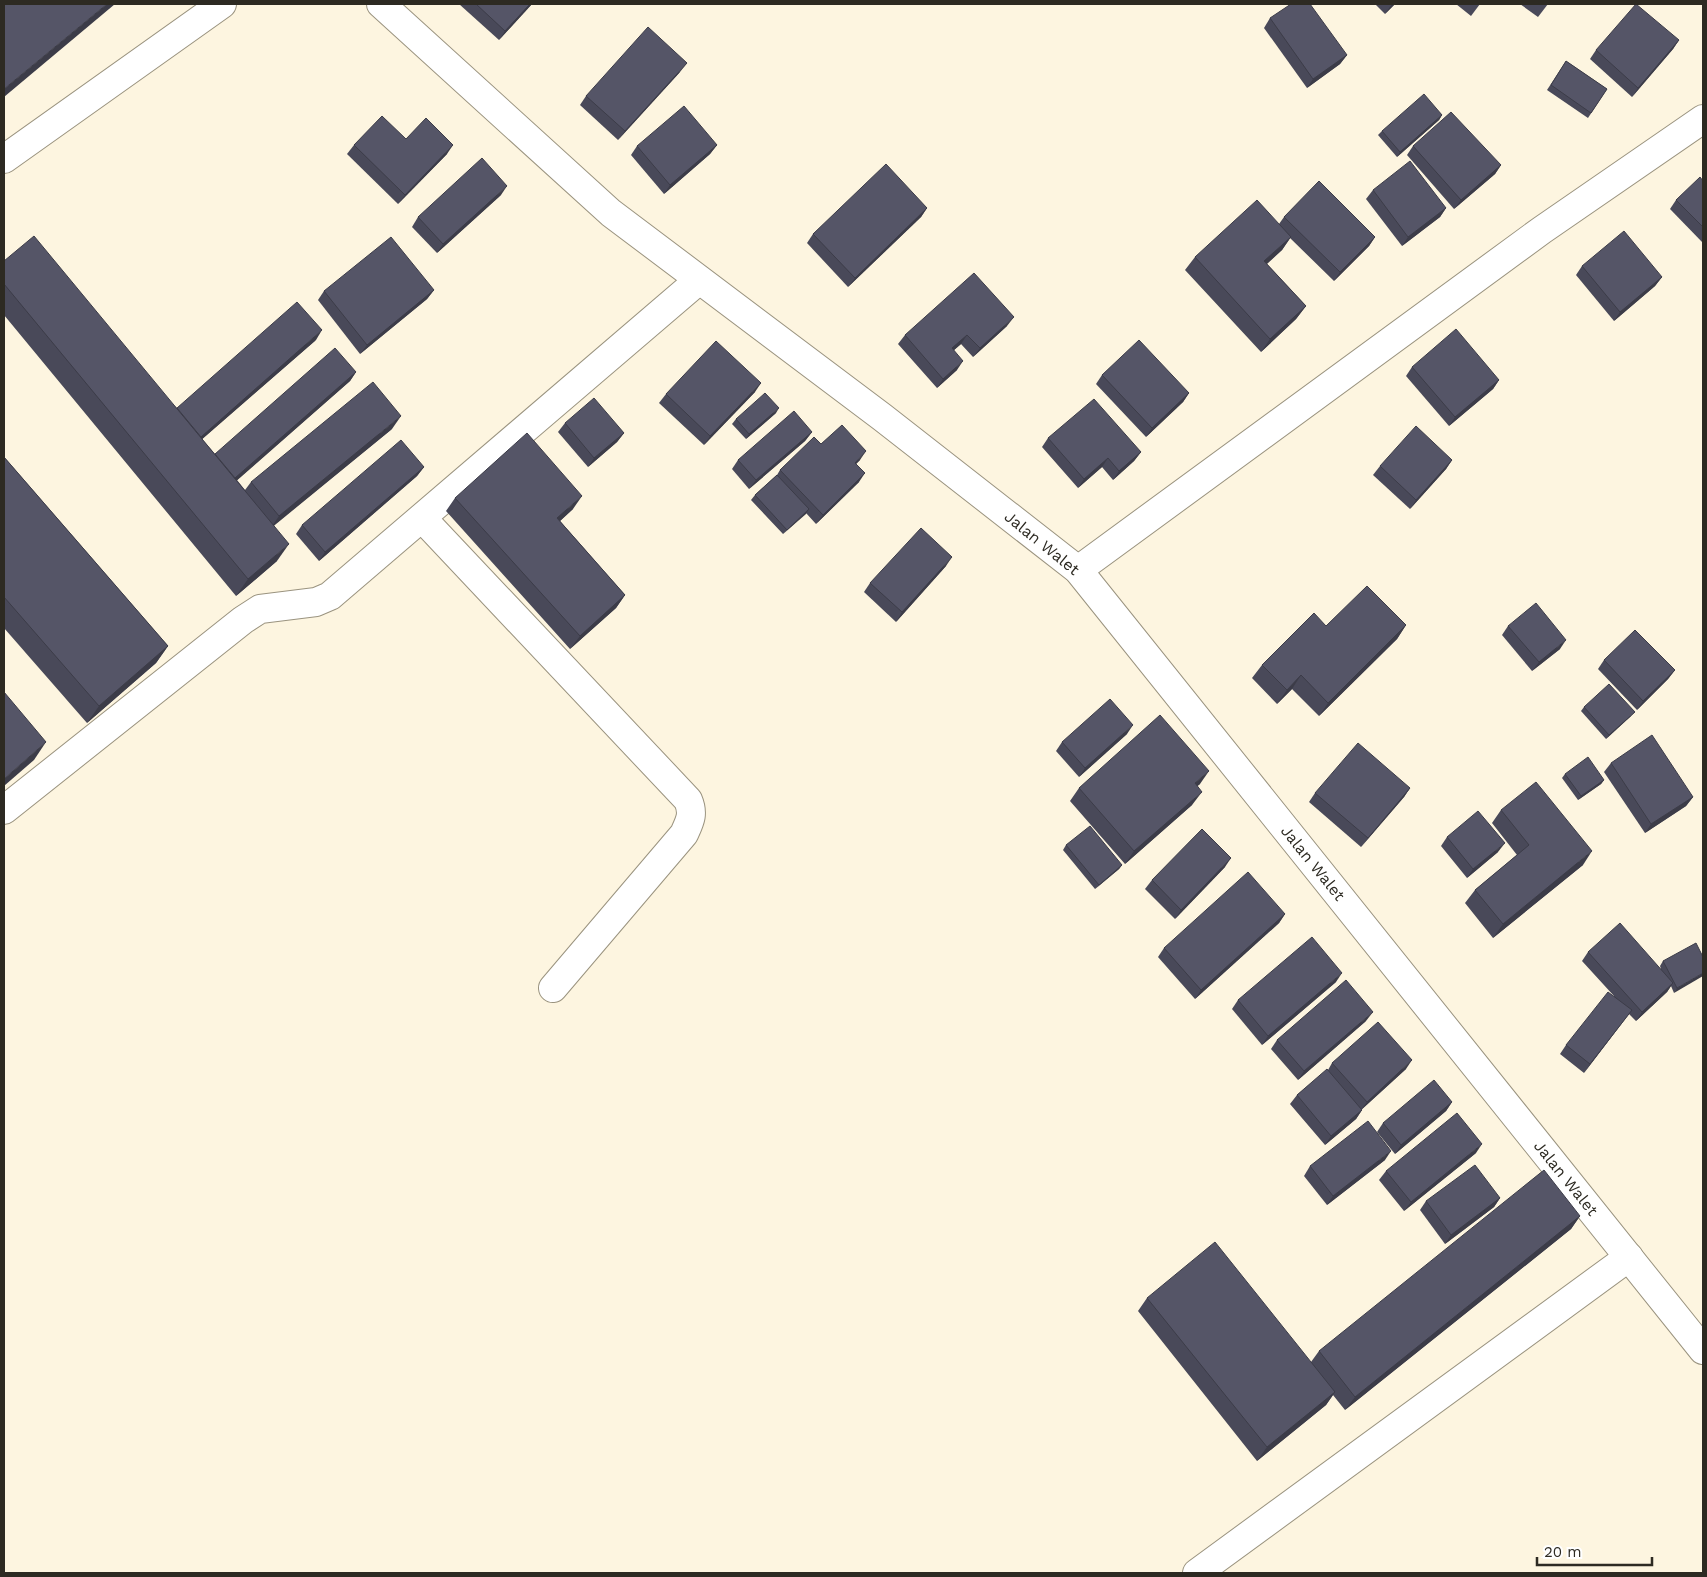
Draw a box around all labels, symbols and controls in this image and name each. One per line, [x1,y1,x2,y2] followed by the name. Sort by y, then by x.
[1001,507,1084,579] street label: Jalan Walet
[1277,822,1349,905] street label: Jalan Walet
[1530,1137,1602,1220] street label: Jalan Walet
[1537,1534,1652,1566] scale bar
[1544,1543,1582,1561] text: 20 m

